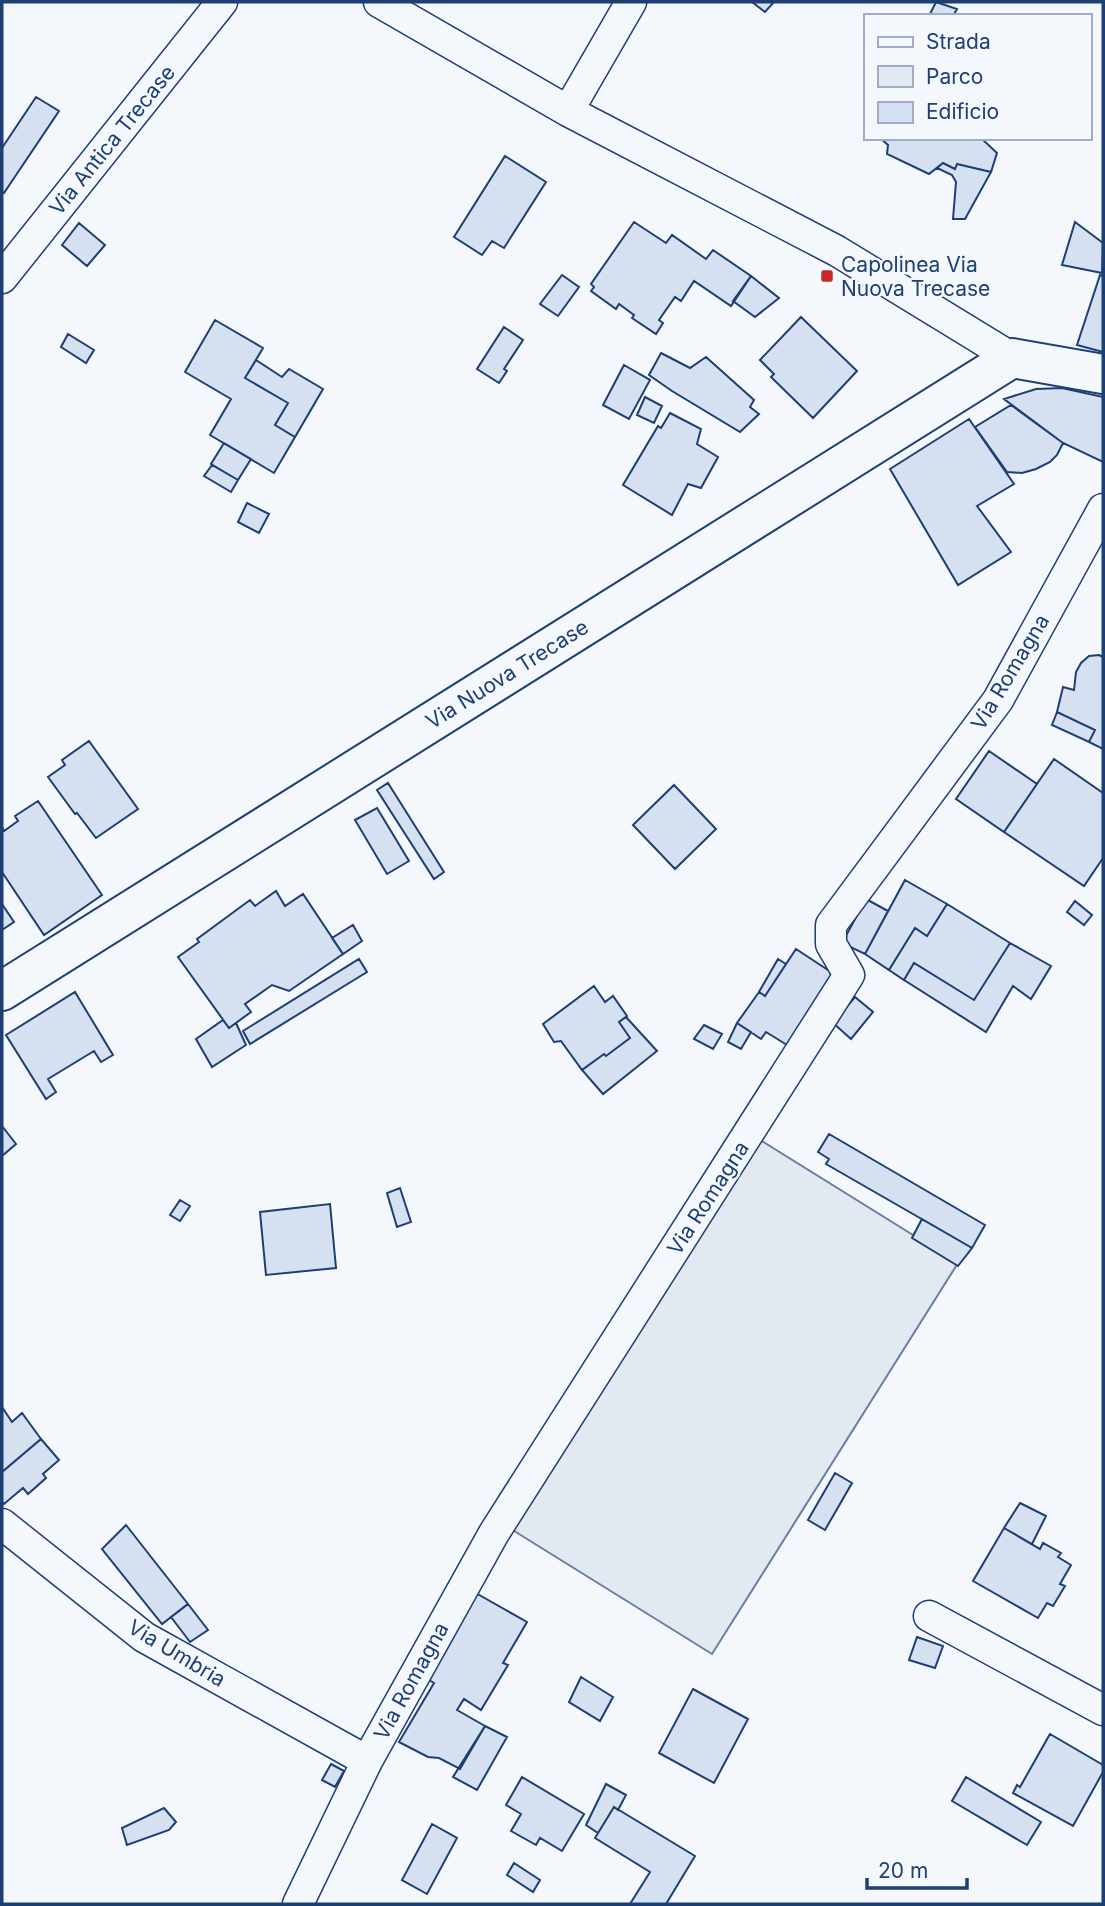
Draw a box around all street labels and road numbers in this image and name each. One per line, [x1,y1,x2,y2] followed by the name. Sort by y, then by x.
[44,60,180,220] street label: Via Antica Trecase
[966,610,1054,734] street label: Via Romagna
[421,614,593,734] street label: Via Nuova Trecase
[662,1137,754,1259] street label: Via Romagna
[124,1614,230,1692] street label: Via Umbria
[368,1618,454,1744] street label: Via Romagna

